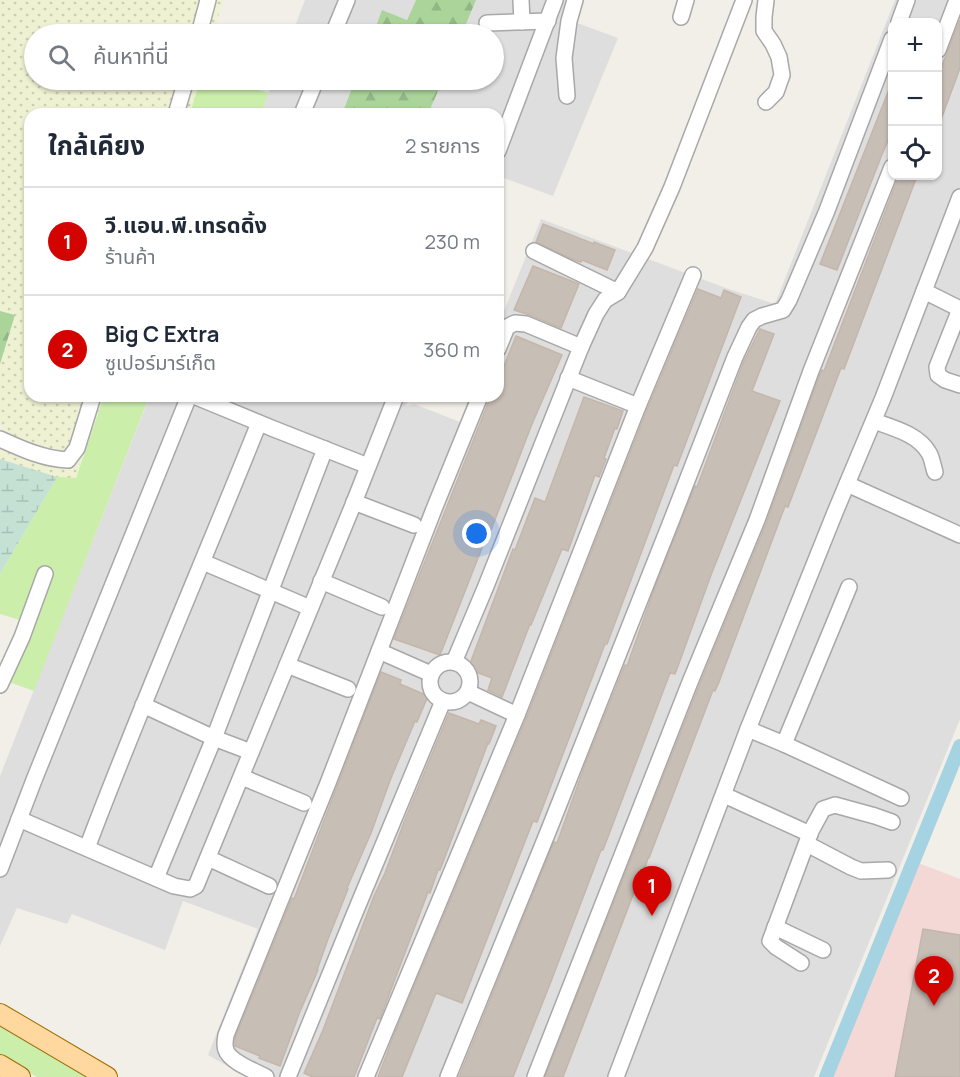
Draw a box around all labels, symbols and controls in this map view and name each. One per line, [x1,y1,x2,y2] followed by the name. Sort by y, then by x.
[888,18,942,180] map controls
[888,18,942,72] button: +
[24,24,504,90] search box
[45,41,78,74] icon: search
[93,41,169,71] text: ค้นหาที่นี่
[888,72,942,126] button: −
[888,126,942,180] button: locate
[48,127,145,163] text: ใกล้เคียง
[405,132,480,159] text: 2 รายการ
[105,210,267,240] text: วี.แอน.พี.เทรดดิ้ง
[63,228,72,255] text: 1
[424,228,480,255] text: 230 m
[105,243,156,270] text: ร้านค้า
[105,319,219,349] text: Big C Extra
[62,336,73,363] text: 2
[423,336,480,363] text: 360 m
[105,349,216,376] text: ซูเปอร์มาร์เก็ต
[462,519,491,548] your location
[632,866,672,916] pin: 1
[914,956,954,1006] pin: 2

